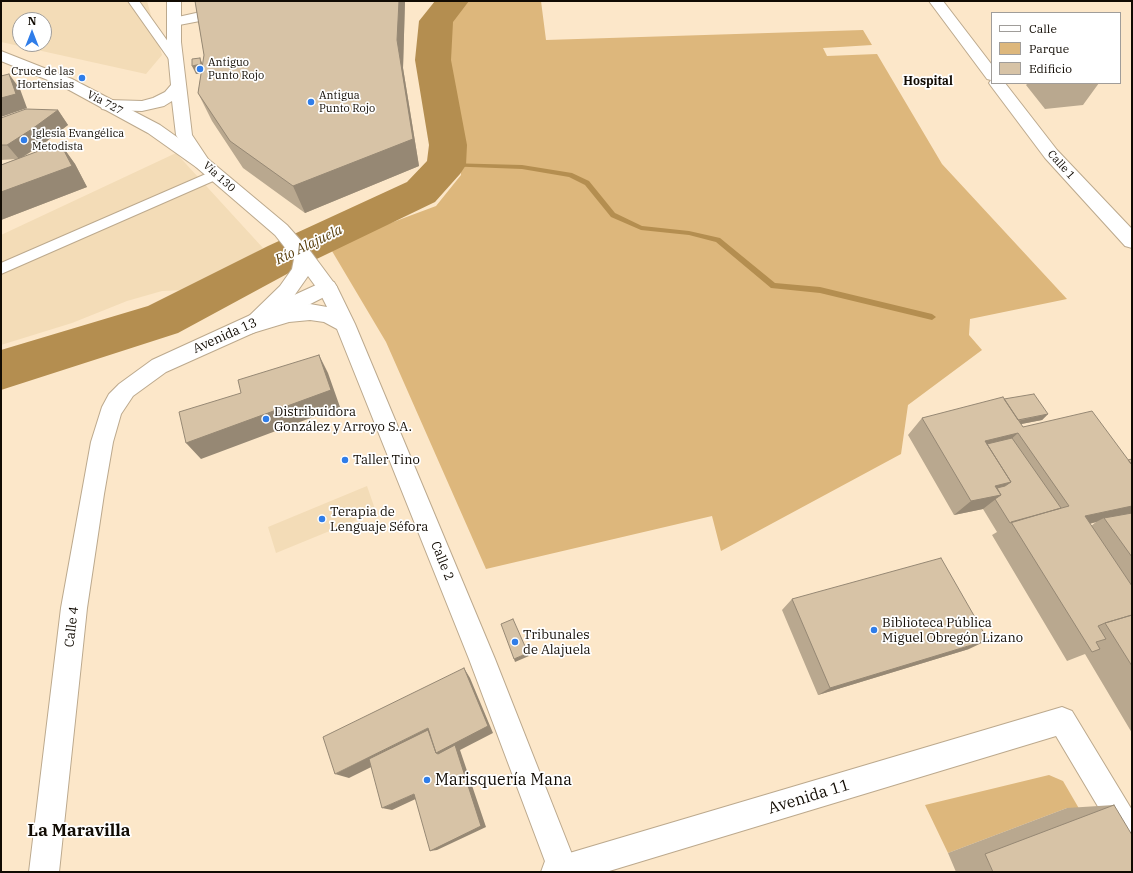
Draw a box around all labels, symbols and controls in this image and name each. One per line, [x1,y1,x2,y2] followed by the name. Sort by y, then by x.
[12,12,52,52] north arrow
[991,12,1121,84] legend
[28,14,36,28] text: N
[1029,21,1057,36] text: Calle
[1029,41,1069,56] text: Parque
[208,56,264,82] place label: Antiguo Punto Rojo
[1029,61,1072,76] text: Edificio
[195,64,205,74] marker: Antiguo Punto Rojo
[11,65,74,91] place label: Cruce de las Hortensias
[77,73,87,83] marker: Cruce de las Hortensias
[903,75,953,89] district label: Hospital
[85,88,125,118] street label: Vía 727
[319,89,375,115] place label: Antigua Punto Rojo
[306,97,316,107] marker: Antigua Punto Rojo
[32,127,124,153] place label: Iglesia Evangélica Metodista
[19,135,29,145] marker: Iglesia Evangélica Metodista
[1044,148,1078,182] street label: Calle 1
[200,159,238,195] street label: Vía 130
[273,222,345,268] water label: Río Alajuela
[191,315,259,357] street label: Avenida 13
[274,404,412,435] place label: Distribuidora González y Arroyo S.A.
[261,414,271,424] marker: Distribuidora González y Arroyo S.A.
[353,452,420,468] place label: Taller Tino
[340,455,350,465] marker: Taller Tino
[330,504,428,535] place label: Terapia de Lenguaje Séfora
[317,514,327,524] marker: Terapia de Lenguaje Séfora
[427,539,457,583] street label: Calle 2
[62,606,82,648] street label: Calle 4
[882,615,1023,646] place label: Biblioteca Pública Miguel Obregón Lizano
[869,625,879,635] marker: Biblioteca Pública Miguel Obregón Lizano
[523,627,591,658] place label: Tribunales de Alajuela
[510,637,520,647] marker: Tribunales de Alajuela
[435,770,572,790] place label: Marisquería Mana
[422,775,432,785] marker: Marisquería Mana
[766,776,852,818] street label: Avenida 11
[27,821,131,841] district label: La Maravilla

